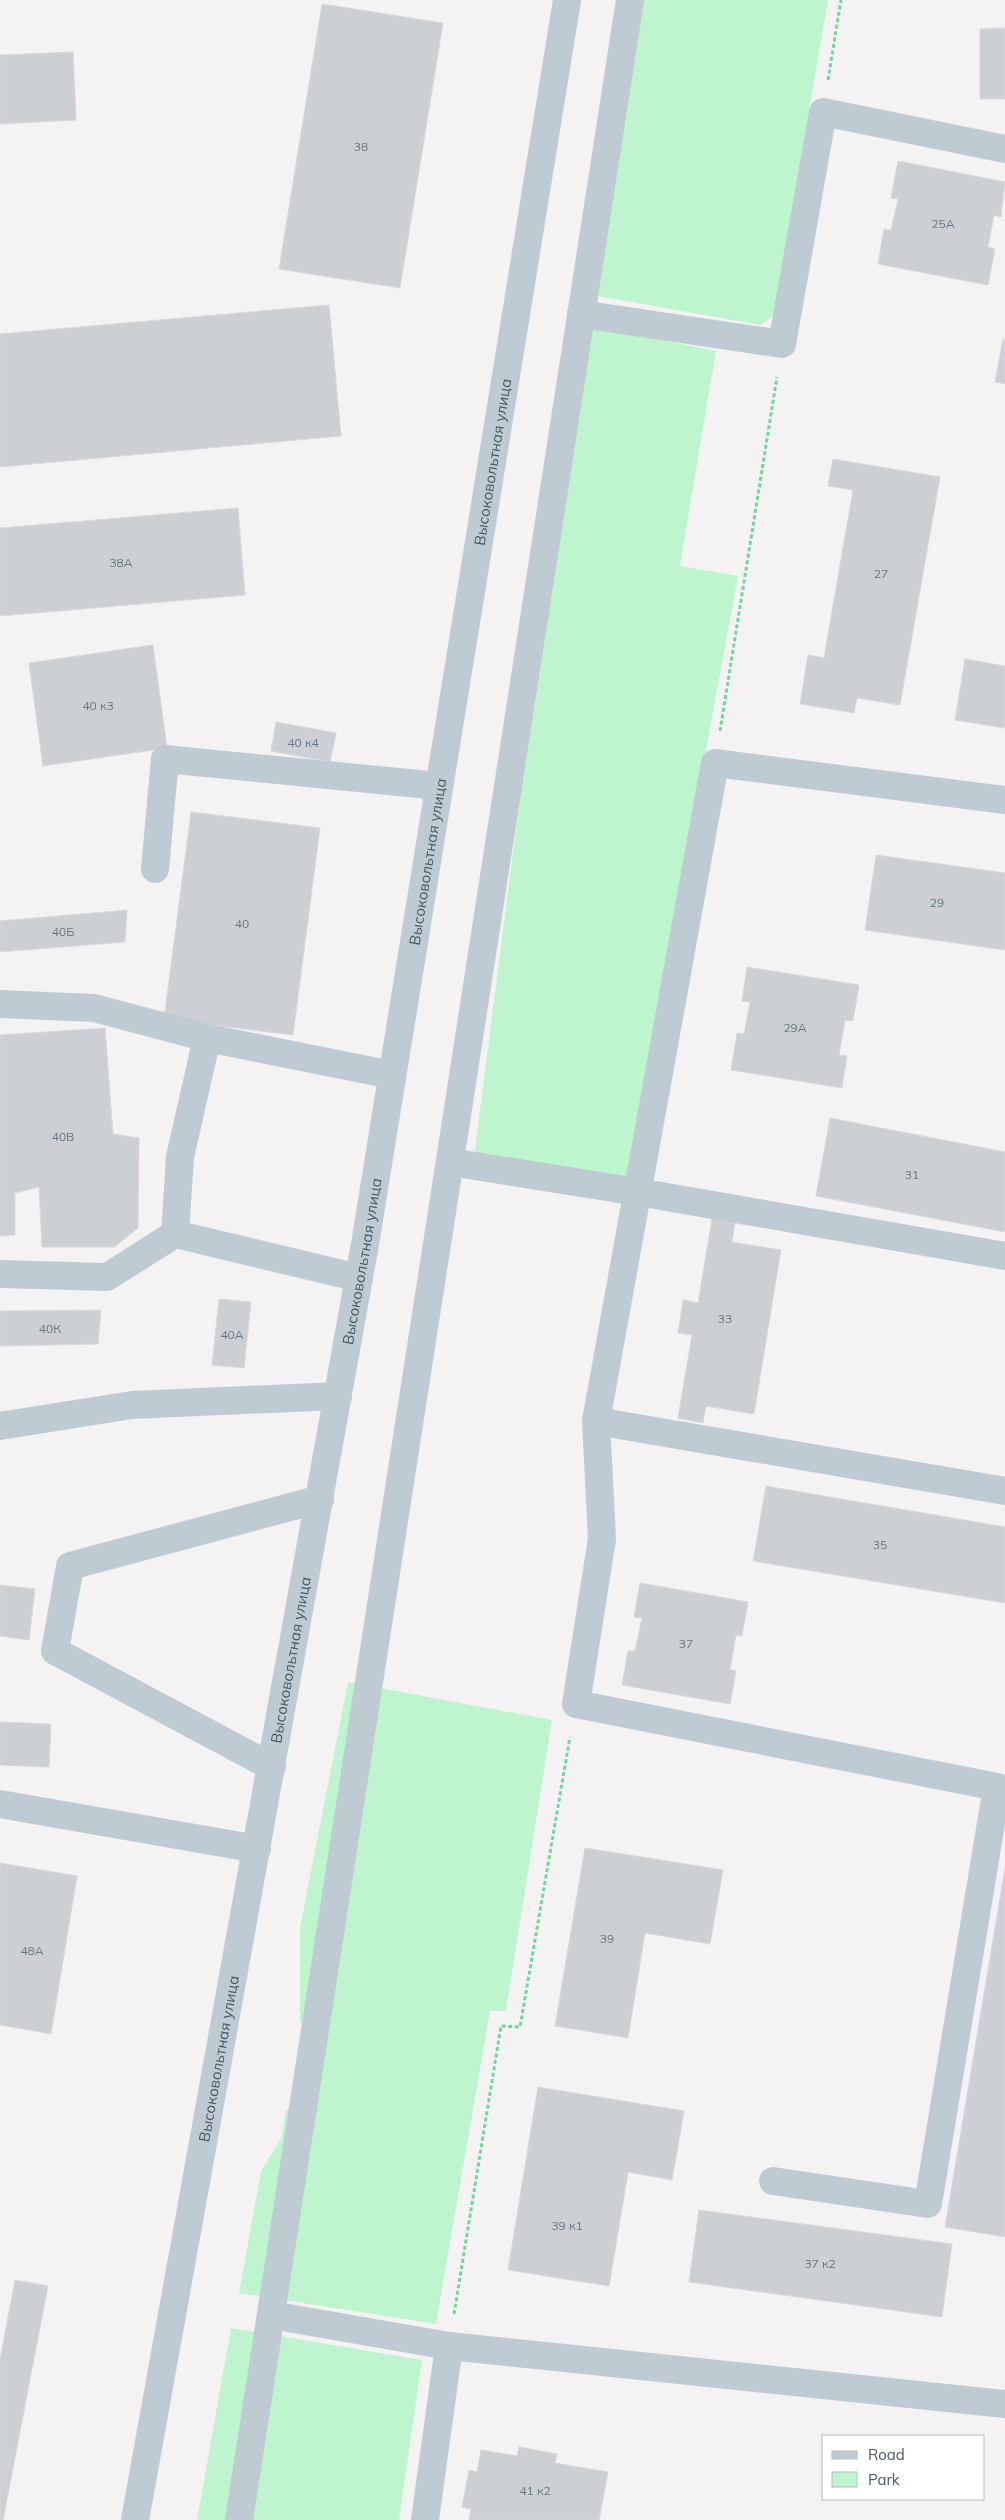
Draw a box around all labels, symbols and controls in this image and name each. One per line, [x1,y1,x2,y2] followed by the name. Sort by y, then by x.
[354,139,368,154] house number: 38
[931,216,955,231] house number: 25А
[469,377,515,547] street label: Высоковольтная улица
[109,555,133,570] house number: 38А
[874,566,888,581] house number: 27
[82,698,114,713] house number: 40 к3
[287,735,319,750] house number: 40 к4
[404,777,450,946] street label: Высоковольтная улица
[930,895,944,910] house number: 29
[235,916,249,931] house number: 40
[52,924,74,939] house number: 40Б
[783,1020,807,1035] house number: 29А
[52,1129,74,1144] house number: 40В
[905,1167,919,1182] house number: 31
[338,1176,385,1346] street label: Высоковольтная улица
[718,1311,732,1326] house number: 33
[39,1321,61,1336] house number: 40К
[220,1327,244,1342] house number: 40А
[873,1537,887,1552] house number: 35
[266,1575,314,1745] street label: Высоковольтная улица
[679,1636,693,1651] house number: 37
[600,1931,614,1946] house number: 39
[20,1943,44,1958] house number: 48А
[194,1974,243,2143] street label: Высоковольтная улица
[551,2218,583,2233] house number: 39 к1
[804,2256,836,2271] house number: 37 к2
[822,2435,985,2500] legend
[868,2445,905,2464] text: Road
[868,2470,900,2489] text: Park
[519,2483,551,2498] house number: 41 к2

